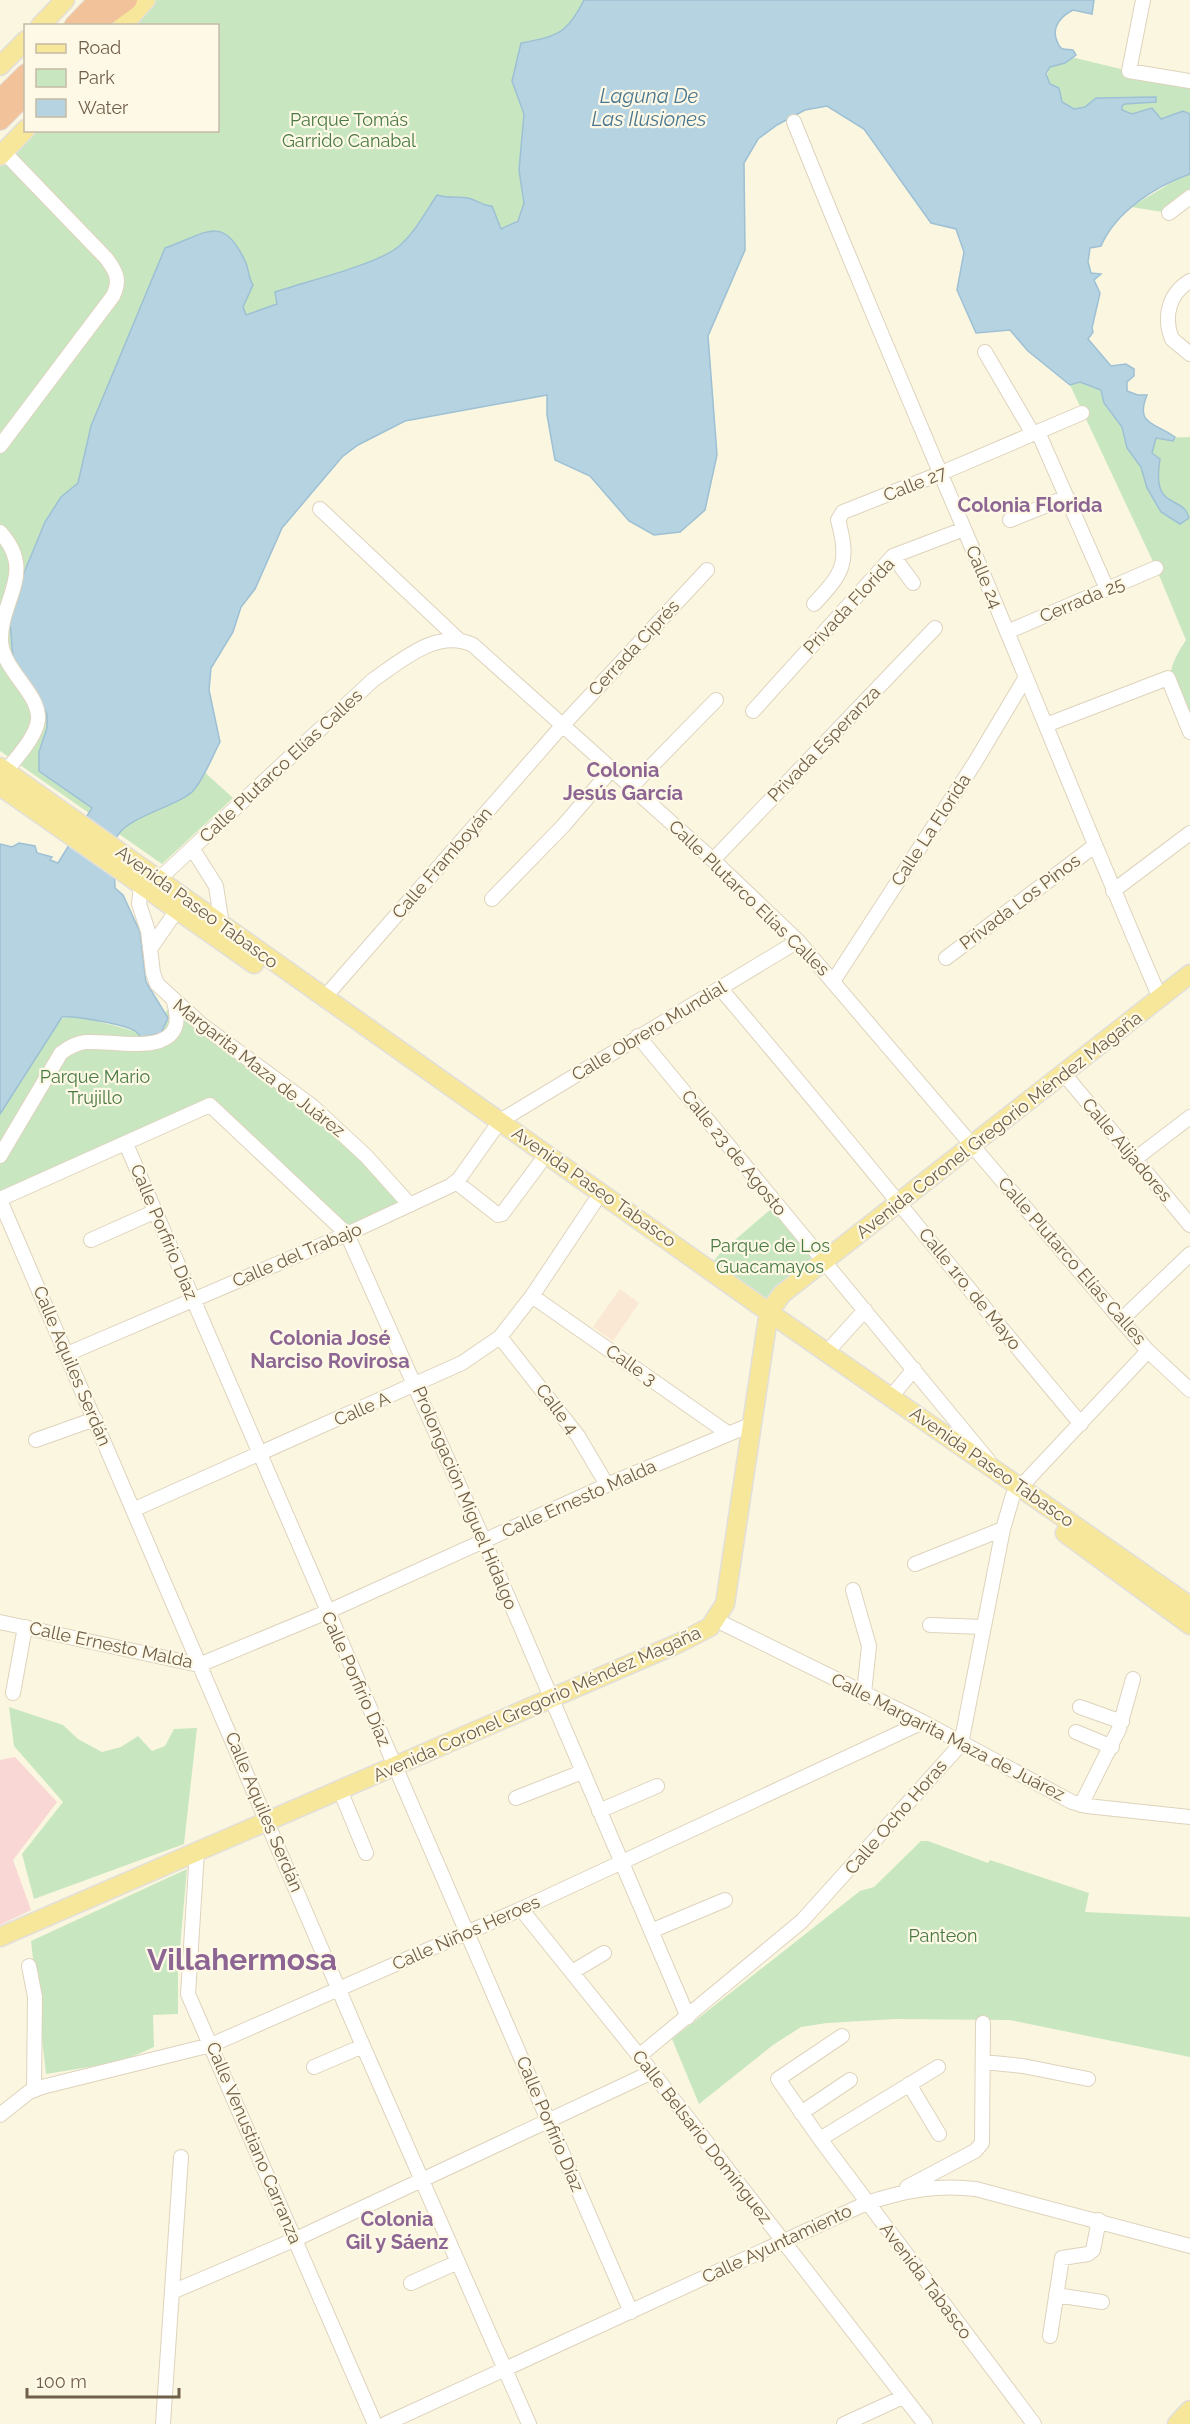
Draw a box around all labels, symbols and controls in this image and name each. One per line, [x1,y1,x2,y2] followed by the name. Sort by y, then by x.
[24,24,219,132] legend
[78,37,121,58] text: Road
[78,67,115,88] text: Park
[592,84,707,131] water label: Laguna De Las Ilusiones
[78,97,129,118] text: Water
[282,109,416,151] park label: Parque Tomás Garrido Canabal
[880,461,950,506] street label: Calle 27
[958,493,1102,517] district label: Colonia Florida
[962,542,1007,612] street label: Calle 24
[799,553,898,658] street label: Privada Florida
[1036,572,1128,627] street label: Cerrada 25
[584,595,684,700] street label: Cerrada Ciprés
[763,681,884,806] street label: Privada Esperanza
[195,684,367,847] street label: Calle Plutarco Elías Calles
[563,758,683,805] district label: Colonia Jesús García
[887,770,975,890] street label: Calle La Florida
[387,803,496,923] street label: Calle Framboyán
[665,815,834,980] street label: Calle Plutarco Elías Calles
[112,841,283,973] street label: Avenida Paseo Tabasco
[955,849,1084,954] street label: Privada Los Pinos
[568,976,730,1085] street label: Calle Obrero Mundial
[169,994,349,1141] street label: Margarita Maza de Juárez
[852,1007,1146,1243] street label: Avenida Coronel Gregorio Méndez Magaña
[40,1066,150,1108] park label: Parque Mario Trujillo
[677,1086,792,1220] street label: Calle 23 de Agosto
[1078,1094,1177,1206] street label: Calle Alijadores
[508,1122,681,1251] street label: Avenida Paseo Tabasco
[126,1161,203,1303] street label: Calle Porfirio Díaz
[994,1173,1151,1349] street label: Calle Plutarco Elías Calles
[229,1218,365,1291] street label: Calle del Trabajo
[915,1223,1026,1354] street label: Calle 1ro. de Mayo
[710,1235,830,1277] park label: Parque de Los Guacamayos
[29,1283,116,1449] street label: Calle Aquiles Serdán
[250,1326,410,1373] district label: Colonia José Narciso Rovirosa
[602,1340,661,1389] street label: Calle 3
[532,1380,583,1438] street label: Calle 4
[409,1383,522,1613] street label: Prolongación Miguel Hidalgo
[331,1387,393,1430] street label: Calle A
[906,1402,1079,1531] street label: Avenida Paseo Tabasco
[498,1455,659,1542] street label: Calle Ernesto Malda
[317,1608,396,1750] street label: Calle Porfirio Díaz
[27,1617,195,1672] street label: Calle Ernesto Malda
[370,1621,704,1786] street label: Avenida Coronel Gregorio Méndez Magaña
[828,1668,1069,1805] street label: Calle Margarita Maza de Juárez
[221,1729,308,1895] street label: Calle Aquiles Serdán
[840,1755,951,1878] street label: Calle Ocho Horas
[389,1890,543,1974] street label: Calle Niños Heroes
[909,1925,977,1946] park label: Panteon
[147,1942,337,1977] district label: Villahermosa
[202,2039,307,2247] street label: Calle Venustiano Carranza
[628,2046,777,2228] street label: Calle Belsario Domínguez
[512,2053,589,2195] street label: Calle Porfirio Díaz
[699,2200,855,2287] street label: Calle Ayuntamiento
[346,2207,448,2254] district label: Colonia Gil y Sáenz
[876,2219,977,2343] street label: Avenida Tabasco
[27,2361,178,2399] scale bar
[36,2371,87,2392] text: 100 m

